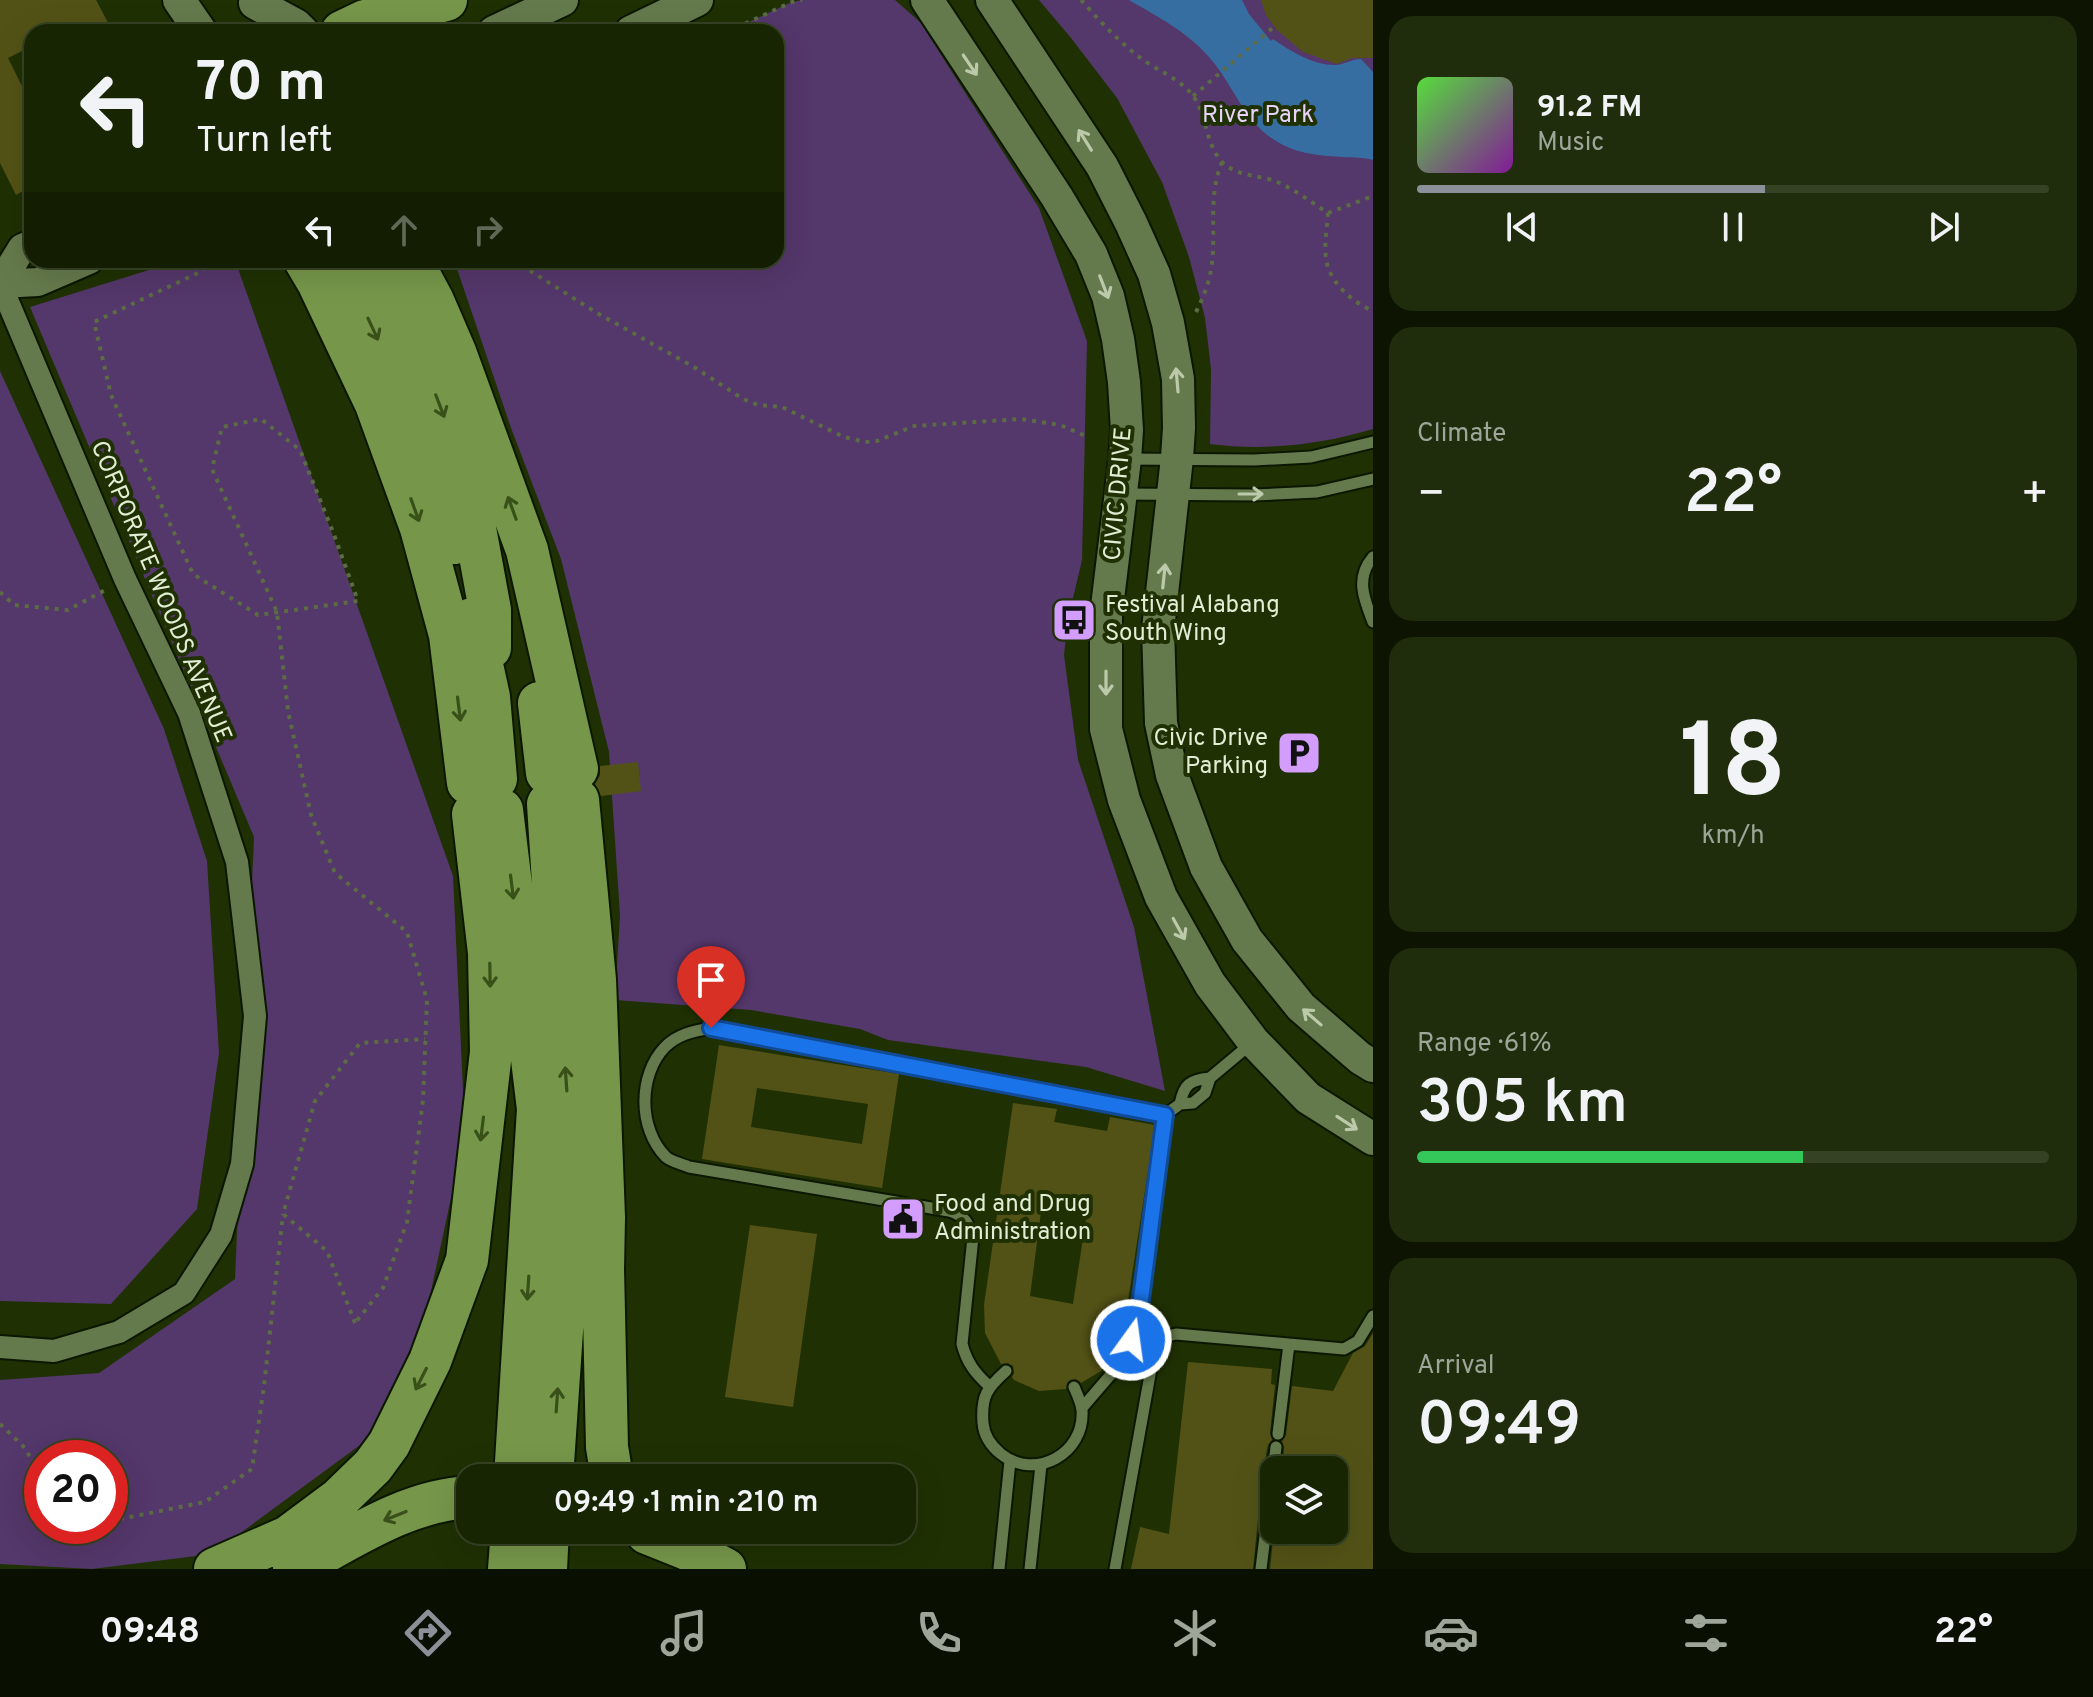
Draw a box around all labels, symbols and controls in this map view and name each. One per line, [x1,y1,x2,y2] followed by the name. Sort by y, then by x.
[196,50,326,120] text: 70 m
[962,53,978,75] one-way arrow
[64,56,168,160] icon: left
[1537,90,1642,127] text: 91.2 FM
[1202,101,1314,131] park label: River Park
[196,119,333,165] text: Turn left
[1537,127,1604,160] text: Music
[1077,129,1093,152] one-way arrow
[1500,205,1544,249] icon: previous
[1711,205,1755,249] icon: pause
[1922,205,1966,249] icon: next
[298,208,342,252] icon: left
[382,208,426,252] icon: ahead
[466,208,510,252] icon: right
[1098,274,1112,299] one-way arrow
[366,317,381,341] one-way arrow
[1169,367,1184,394] one-way arrow
[434,393,448,418] one-way arrow
[1417,418,1506,451] text: Climate
[1098,426,1140,562] street label: CIVIC DRIVE
[83,436,237,748] street label: CORPORATE WOODS AVENUE
[1684,458,1782,534] text: 22°
[1417,468,1445,524] text: −
[2021,468,2049,524] text: +
[1237,486,1264,502] one-way arrow
[504,496,518,520] one-way arrow
[409,498,423,522] one-way arrow
[1157,563,1172,590] one-way arrow
[1105,591,1280,649] place label: Festival Alabang South Wing
[1050,596,1098,644] bus stop icon: Festival Alabang South Wing
[1098,669,1114,696] one-way arrow
[452,696,467,721] one-way arrow
[1679,702,1787,834] text: 18
[1153,724,1268,782] place label: Civic Drive Parking
[1275,729,1323,777] parking icon: Civic Drive Parking
[1701,820,1765,853] text: km/h
[504,874,519,900] one-way arrow
[1171,917,1187,940] one-way arrow
[677,946,745,1028] pin
[689,958,733,1002] icon: arrive
[482,961,498,988] one-way arrow
[1302,1008,1323,1026] one-way arrow
[1417,1028,1552,1061] text: Range · 61%
[558,1066,573,1093] one-way arrow
[1417,1068,1628,1144] text: 305 km
[475,1115,490,1142] one-way arrow
[1335,1115,1358,1131] one-way arrow
[934,1190,1091,1248] place label: Food and Drug Administration
[879,1195,927,1243] public building icon: Food and Drug Administration
[520,1274,535,1301] one-way arrow
[1089,1298,1173,1382] position arrow
[1417,1350,1495,1383] text: Arrival
[413,1367,428,1391] one-way arrow
[550,1387,565,1414] one-way arrow
[1417,1390,1581,1466] text: 09:49
[24,1440,128,1544] speed limit sign: 20
[1260,1456,1348,1544] map controls
[1260,1456,1348,1544] button: layers
[553,1485,819,1522] text: 09:49 · 1 min · 210 m
[383,1510,408,1525] one-way arrow
[400,1605,456,1661] icon: directions
[656,1605,712,1661] icon: music
[911,1605,967,1661] icon: phone
[1167,1605,1223,1661] icon: climate
[1423,1605,1479,1661] icon: car
[1678,1605,1734,1661] icon: filters
[100,1610,200,1656] text: 09:48
[1934,1610,1993,1656] text: 22°

